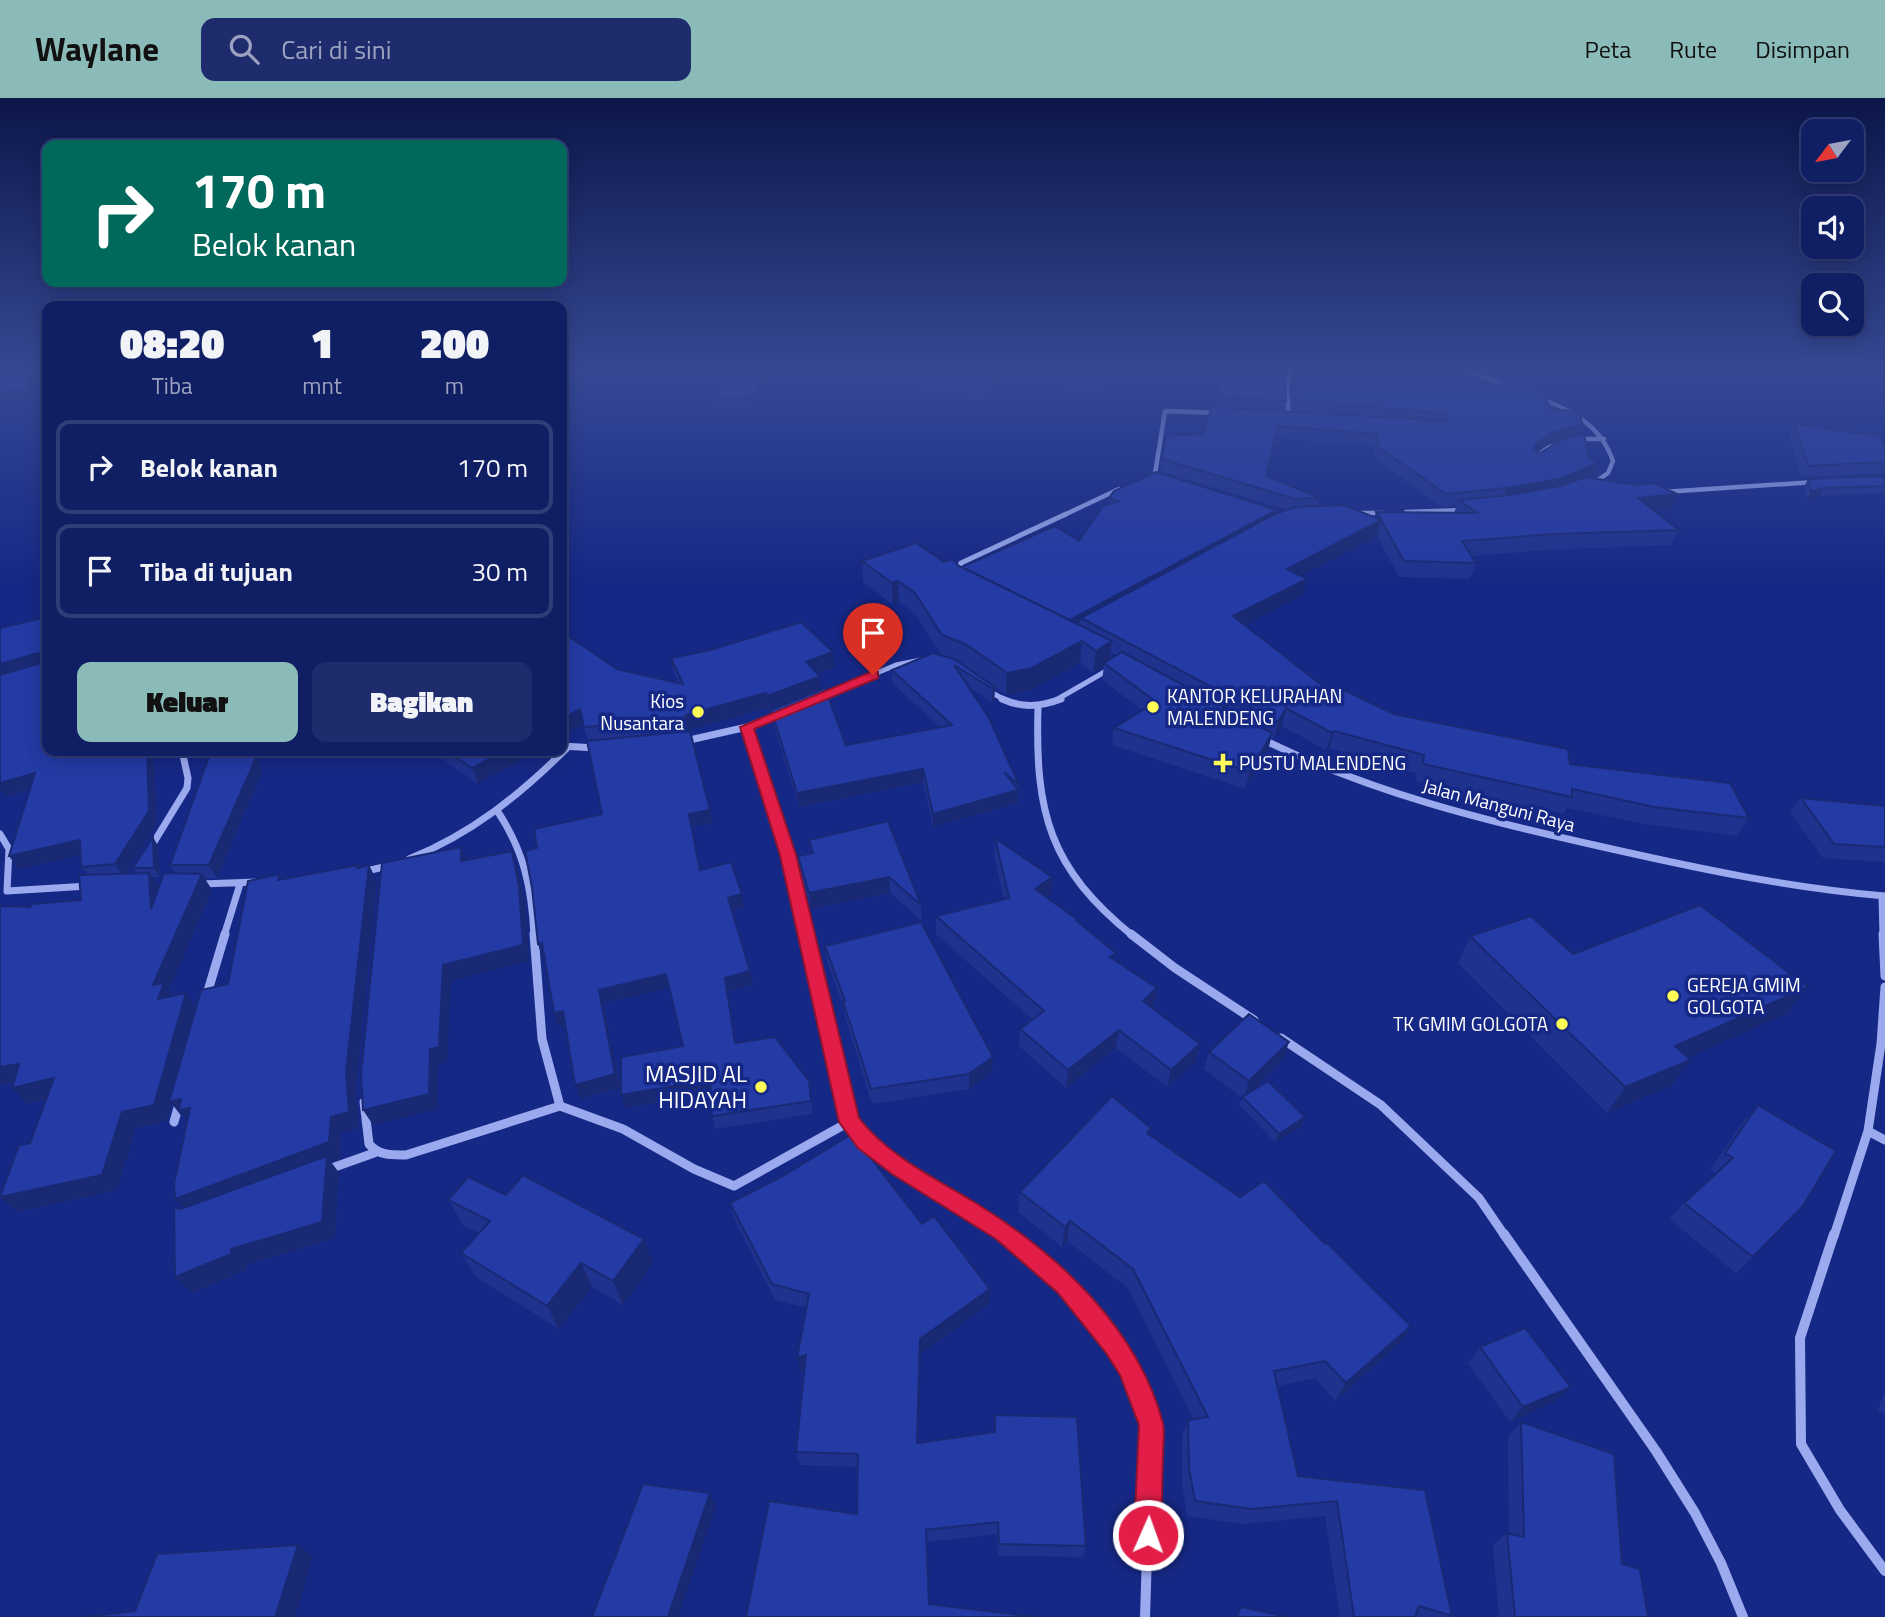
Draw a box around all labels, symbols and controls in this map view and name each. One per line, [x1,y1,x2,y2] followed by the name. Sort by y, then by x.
[201,18,691,81] search box
[35,24,159,74] text: Waylane
[225,30,263,68] icon: search
[281,30,391,69] text: Cari di sini
[1585,31,1631,67] text: Peta
[1669,31,1717,67] text: Rute
[1755,31,1850,67] text: Disimpan
[1801,119,1864,182] north arrow
[1801,119,1864,336] map controls
[192,152,326,227] text: 170 m
[77,168,168,259] icon: right
[1801,196,1864,259] button: sound
[192,220,356,268] text: Belok kanan
[1801,273,1864,336] button: search
[120,310,224,374] text: 08:20
[311,310,334,374] text: 1
[420,310,489,374] text: 200
[152,368,193,403] text: Tiba
[302,368,342,403] text: mnt
[445,368,464,403] text: m
[81,448,119,486] icon: right
[140,448,278,487] text: Belok kanan
[457,448,528,487] text: 170 m
[81,552,119,590] icon: arrive
[140,552,293,591] text: Tiba di tujuan
[471,552,528,591] text: 30 m
[843,603,903,675] pin
[854,614,892,652] icon: arrive
[77,662,298,742] button: Keluar
[312,662,532,742] button: Bagikan
[1167,681,1342,732] place label: KANTOR KELURAHAN MALENDENG
[600,686,684,737] place label: Kios Nusantara
[1145,699,1161,715] marker: KANTOR KELURAHAN MALENDENG
[690,704,706,720] marker: Kios Nusantara
[1239,748,1406,777] place label: PUSTU MALENDENG
[1213,753,1233,773] marker: PUSTU MALENDENG
[1420,770,1579,839] street label: Jalan Manguni Raya
[1687,970,1801,1021] place label: GEREJA GMIM GOLGOTA
[1665,988,1681,1004] marker: GEREJA GMIM GOLGOTA
[1393,1009,1548,1038] place label: TK GMIM GOLGOTA
[1554,1016,1570,1032] marker: TK GMIM GOLGOTA
[645,1056,747,1117] place label: MASJID AL HIDAYAH
[753,1079,769,1095] marker: MASJID AL HIDAYAH
[1111,1498,1185,1572] position arrow

